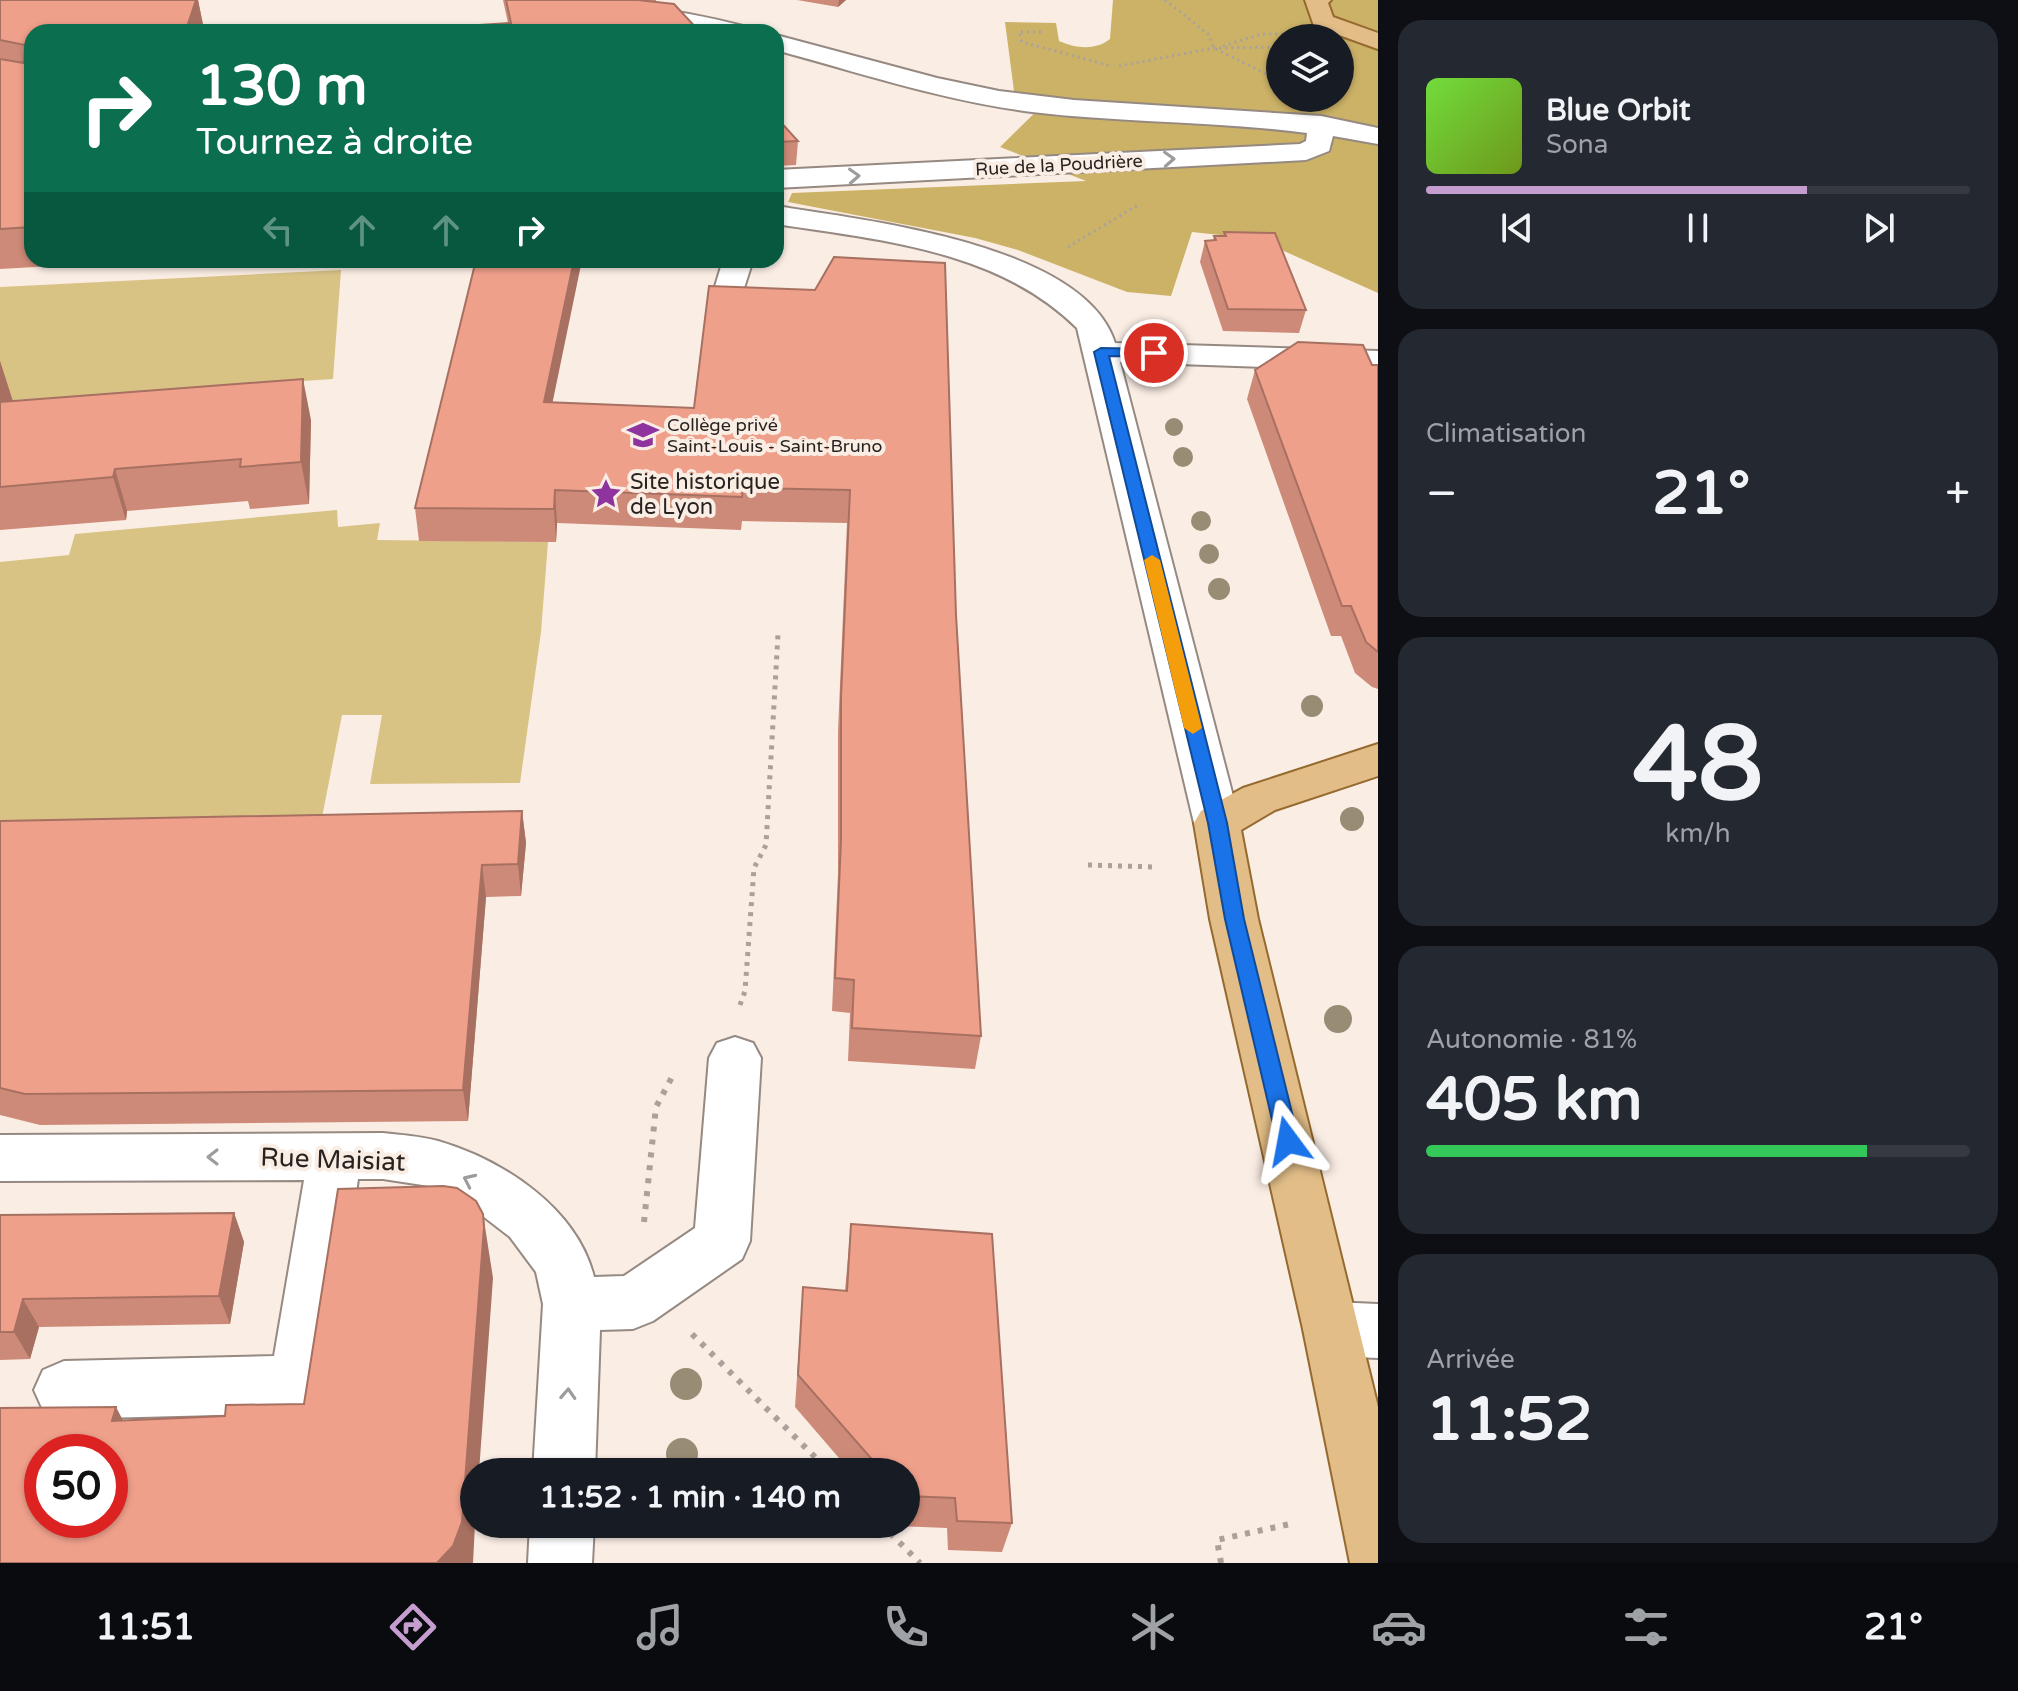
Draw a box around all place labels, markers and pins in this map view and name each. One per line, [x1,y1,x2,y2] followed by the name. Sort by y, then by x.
[1120,319,1188,387] pin
[667,414,883,457] place label: Collège privé Saint-Louis - Saint-Bruno
[626,418,660,452] school or university icon: Collège privé Saint-Louis - Saint-Bruno
[630,469,780,520] place label: Site historique de Lyon
[589,477,623,511] place icon: Site historique de Lyon

